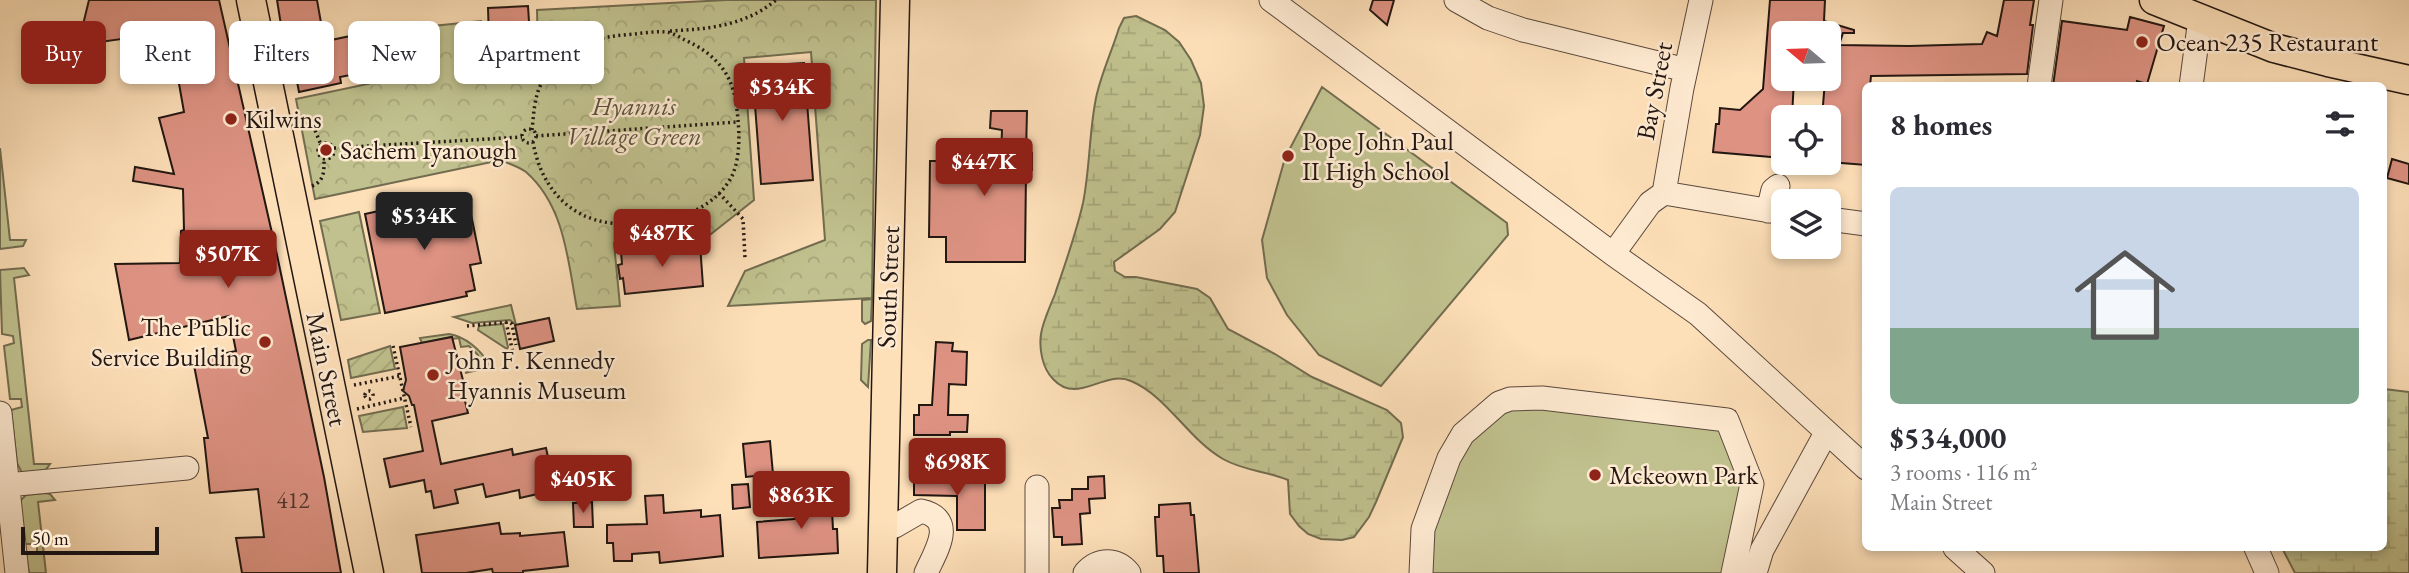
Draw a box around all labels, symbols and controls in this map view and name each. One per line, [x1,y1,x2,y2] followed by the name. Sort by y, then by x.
[21,21,106,84] chip: Buy
[120,21,215,84] chip: Rent
[229,21,334,84] chip: Filters
[348,21,440,84] chip: New
[454,21,604,84] chip: Apartment
[1771,21,1841,91] north arrow
[1771,21,1841,259] map controls
[2156,25,2378,59] place label: Ocean 235 Restaurant
[2134,34,2150,50] marker: Ocean 235 Restaurant
[1628,39,1680,143] street label: Bay Street
[733,64,831,123] pin: $534K
[750,71,814,101] text: $534K
[566,89,702,153] park label: Hyannis Village Green
[245,102,322,136] place label: Kilwins
[1771,105,1841,175] button: locate
[1890,105,1992,144] text: 8 homes
[2321,105,2359,143] icon: filters
[223,111,239,127] marker: Kilwins
[1302,124,1454,188] place label: Pope John Paul II High School
[340,133,517,167] place label: Sachem Iyanough
[935,138,1033,198] pin: $447K
[318,142,334,158] marker: Sachem Iyanough
[952,146,1016,176] text: $447K
[1280,148,1296,164] marker: Pope John Paul II High School
[1771,189,1841,259] button: layers
[375,192,473,252] pin: $534K
[392,200,456,230] text: $534K
[613,210,711,269] pin: $487K
[630,217,694,247] text: $487K
[869,225,907,349] street label: South Street
[179,230,277,290] pin: $507K
[2062,232,2188,358] icon: home
[196,238,260,268] text: $507K
[298,309,356,429] street label: Main Street
[91,310,252,374] place label: The Public Service Building
[257,334,273,350] marker: The Public Service Building
[445,343,626,407] place label: John F. Kennedy Hyannis Museum
[425,367,441,383] marker: John F. Kennedy Hyannis Museum
[1890,418,2006,457] text: $534,000
[908,438,1006,498] pin: $698K
[925,446,989,476] text: $698K
[534,456,632,515] pin: $405K
[1890,457,2038,487] text: 3 rooms · 116 m²
[1609,458,1759,492] place label: Mckeown Park
[551,463,615,493] text: $405K
[1587,467,1603,483] marker: Mckeown Park
[752,472,850,531] pin: $863K
[769,479,833,509] text: $863K
[276,485,310,515] house number: 412
[1890,487,1992,517] text: Main Street
[21,524,159,556] scale bar
[32,526,69,551] text: 50 m

